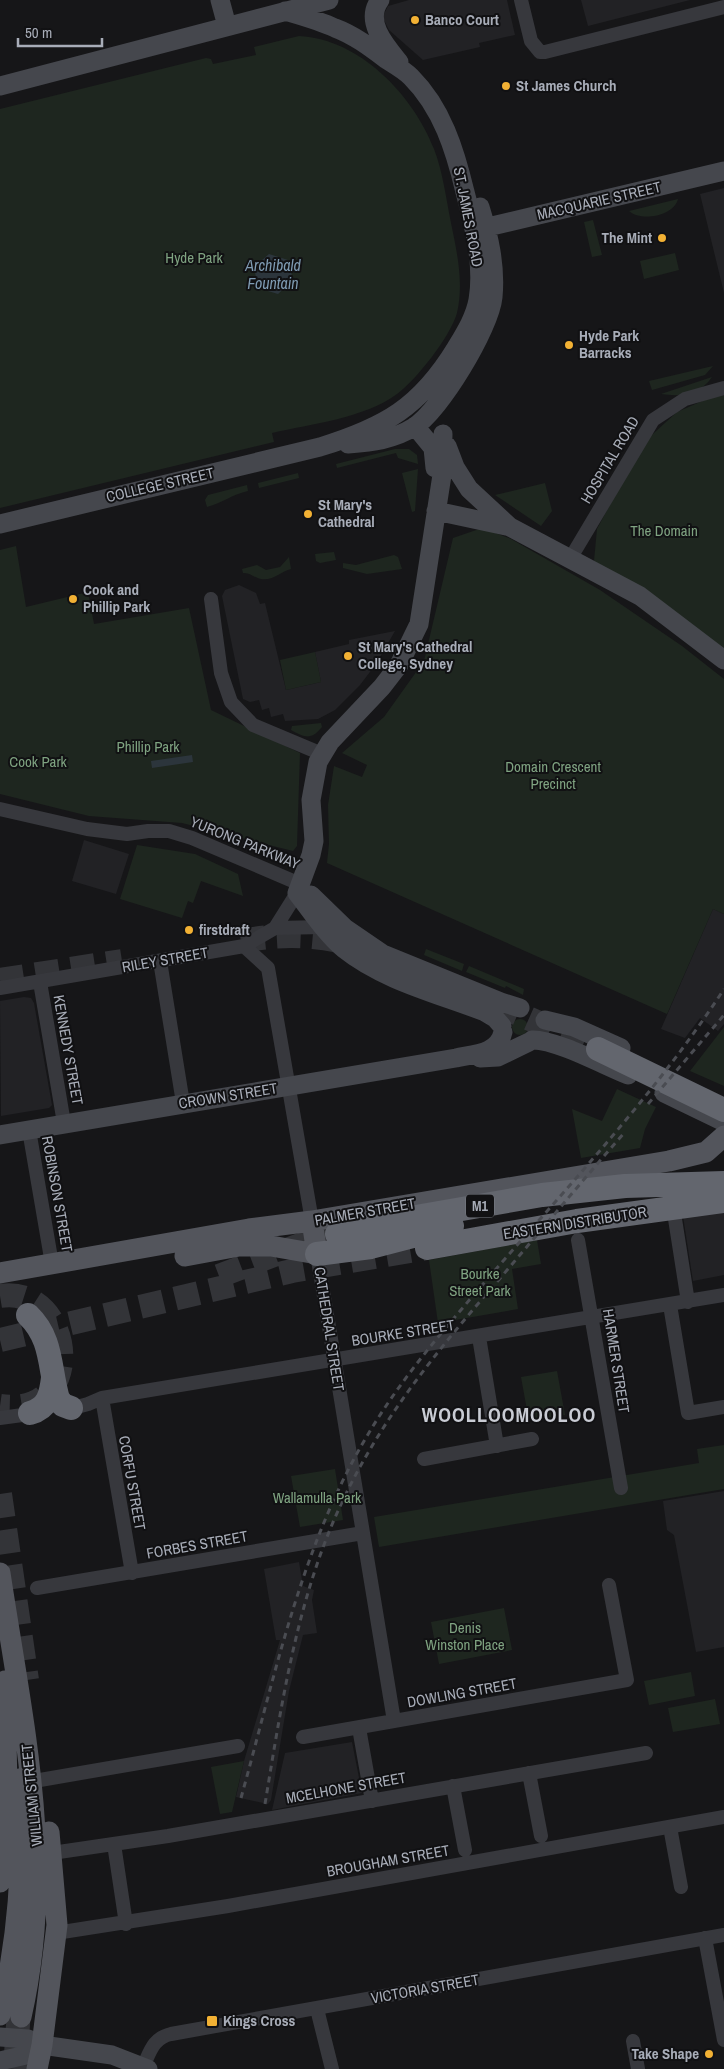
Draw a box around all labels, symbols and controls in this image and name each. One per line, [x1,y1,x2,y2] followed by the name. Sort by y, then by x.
[425,9,499,30] place label: Banco Court
[409,14,421,26] marker: Banco Court
[18,15,101,47] scale bar
[25,22,52,43] text: 50 m
[516,75,617,96] place label: St James Church
[500,80,512,92] marker: St James Church
[449,165,488,269] street label: ST. JAMES ROAD
[535,176,663,225] street label: MACQUARIE STREET
[601,227,652,248] place label: The Mint
[656,232,668,244] marker: The Mint
[165,247,224,268] park label: Hyde Park
[244,254,301,294] water label: Archibald Fountain
[579,325,639,363] place label: Hyde Park Barracks
[563,339,575,351] marker: Hyde Park Barracks
[575,412,644,507] street label: HOSPITAL ROAD
[104,462,216,507] street label: COLLEGE STREET
[318,494,375,532] place label: St Mary's Cathedral
[302,508,314,520] marker: St Mary's Cathedral
[630,520,698,541] park label: The Domain
[83,579,150,617] place label: Cook and Phillip Park
[67,593,79,605] marker: Cook and Phillip Park
[358,636,472,674] place label: St Mary's Cathedral College, Sydney
[342,650,354,662] marker: St Mary's Cathedral College, Sydney
[117,736,180,757] park label: Phillip Park
[9,751,68,772] park label: Cook Park
[505,756,601,794] park label: Domain Crescent Precinct
[187,811,304,874] street label: YURONG PARKWAY
[199,919,250,940] place label: firstdraft
[183,924,195,936] marker: firstdraft
[120,942,210,977] street label: RILEY STREET
[48,993,89,1107] street label: KENNEDY STREET
[177,1077,279,1114] street label: CROWN STREET
[37,1134,78,1254] street label: ROBINSON STREET
[313,1192,417,1231] street label: PALMER STREET
[466,1194,494,1218] road number: M1
[502,1201,648,1244] street label: EASTERN DISTRIBUTOR
[449,1263,512,1301] park label: Bourke Street Park
[309,1266,350,1393] street label: CATHEDRAL STREET
[598,1307,635,1415] street label: HARMER STREET
[350,1314,456,1351] street label: BOURKE STREET
[422,1401,596,1428] district label: WOOLLOOMOOLOO
[114,1434,151,1532] street label: CORFU STREET
[273,1487,362,1508] park label: Wallamulla Park
[145,1525,250,1564] street label: FORBES STREET
[425,1617,505,1655] park label: Denis Winston Place
[406,1672,519,1712] street label: DOWLING STREET
[16,1742,47,1847] street label: WILLIAM STREET
[284,1767,408,1808] street label: MCELHONE STREET
[325,1839,451,1882] street label: BROUGHAM STREET
[369,1969,481,2008] street label: VICTORIA STREET
[223,2010,296,2031] place label: Kings Cross
[205,2014,219,2028] marker: Kings Cross
[632,2043,699,2064] place label: Take Shape
[703,2048,715,2060] marker: Take Shape

